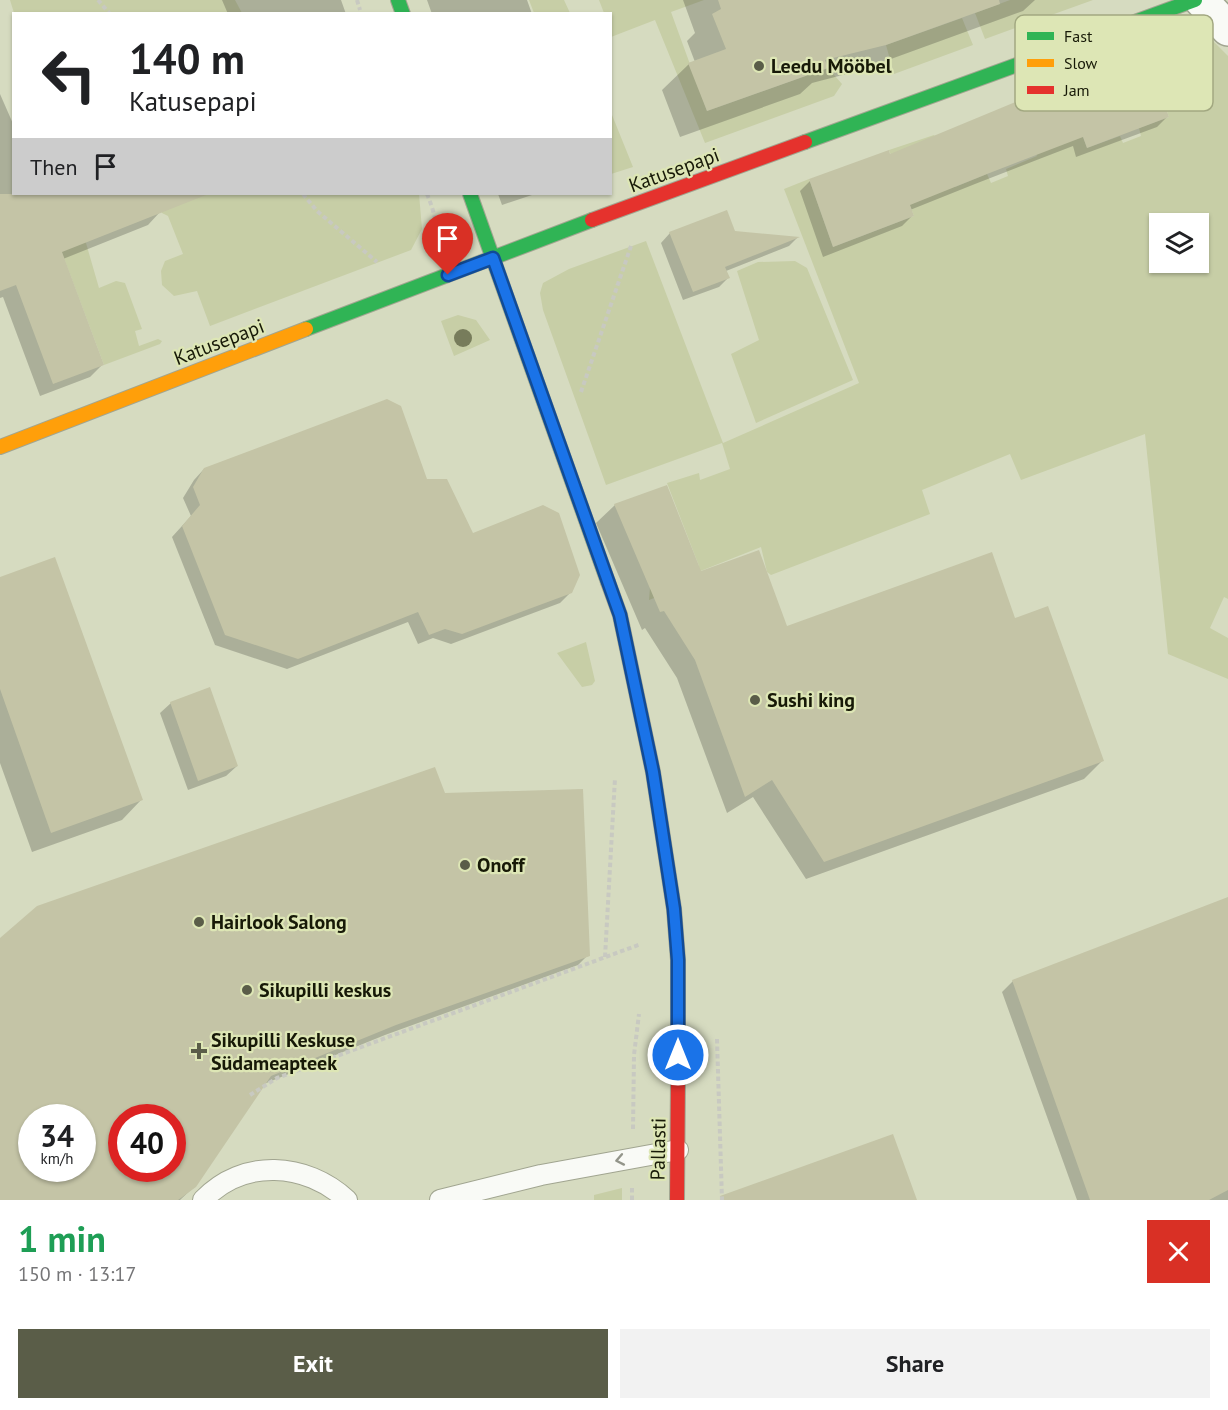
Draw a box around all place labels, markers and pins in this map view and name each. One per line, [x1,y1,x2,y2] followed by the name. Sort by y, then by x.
[771,53,892,79] place label: Leedu Mööbel
[752,59,766,73] marker: Leedu Mööbel
[422,213,473,275] pin
[767,687,855,713] place label: Sushi king
[748,693,762,707] marker: Sushi king
[477,852,526,878] place label: Onoff
[458,858,472,872] marker: Onoff
[211,909,347,935] place label: Hairlook Salong
[192,915,206,929] marker: Hairlook Salong
[259,977,391,1003] place label: Sikupilli keskus
[240,983,254,997] marker: Sikupilli keskus
[211,1027,355,1076] place label: Sikupilli Keskuse Südameapteek
[192,1044,206,1058] marker: Sikupilli Keskuse Südameapteek

